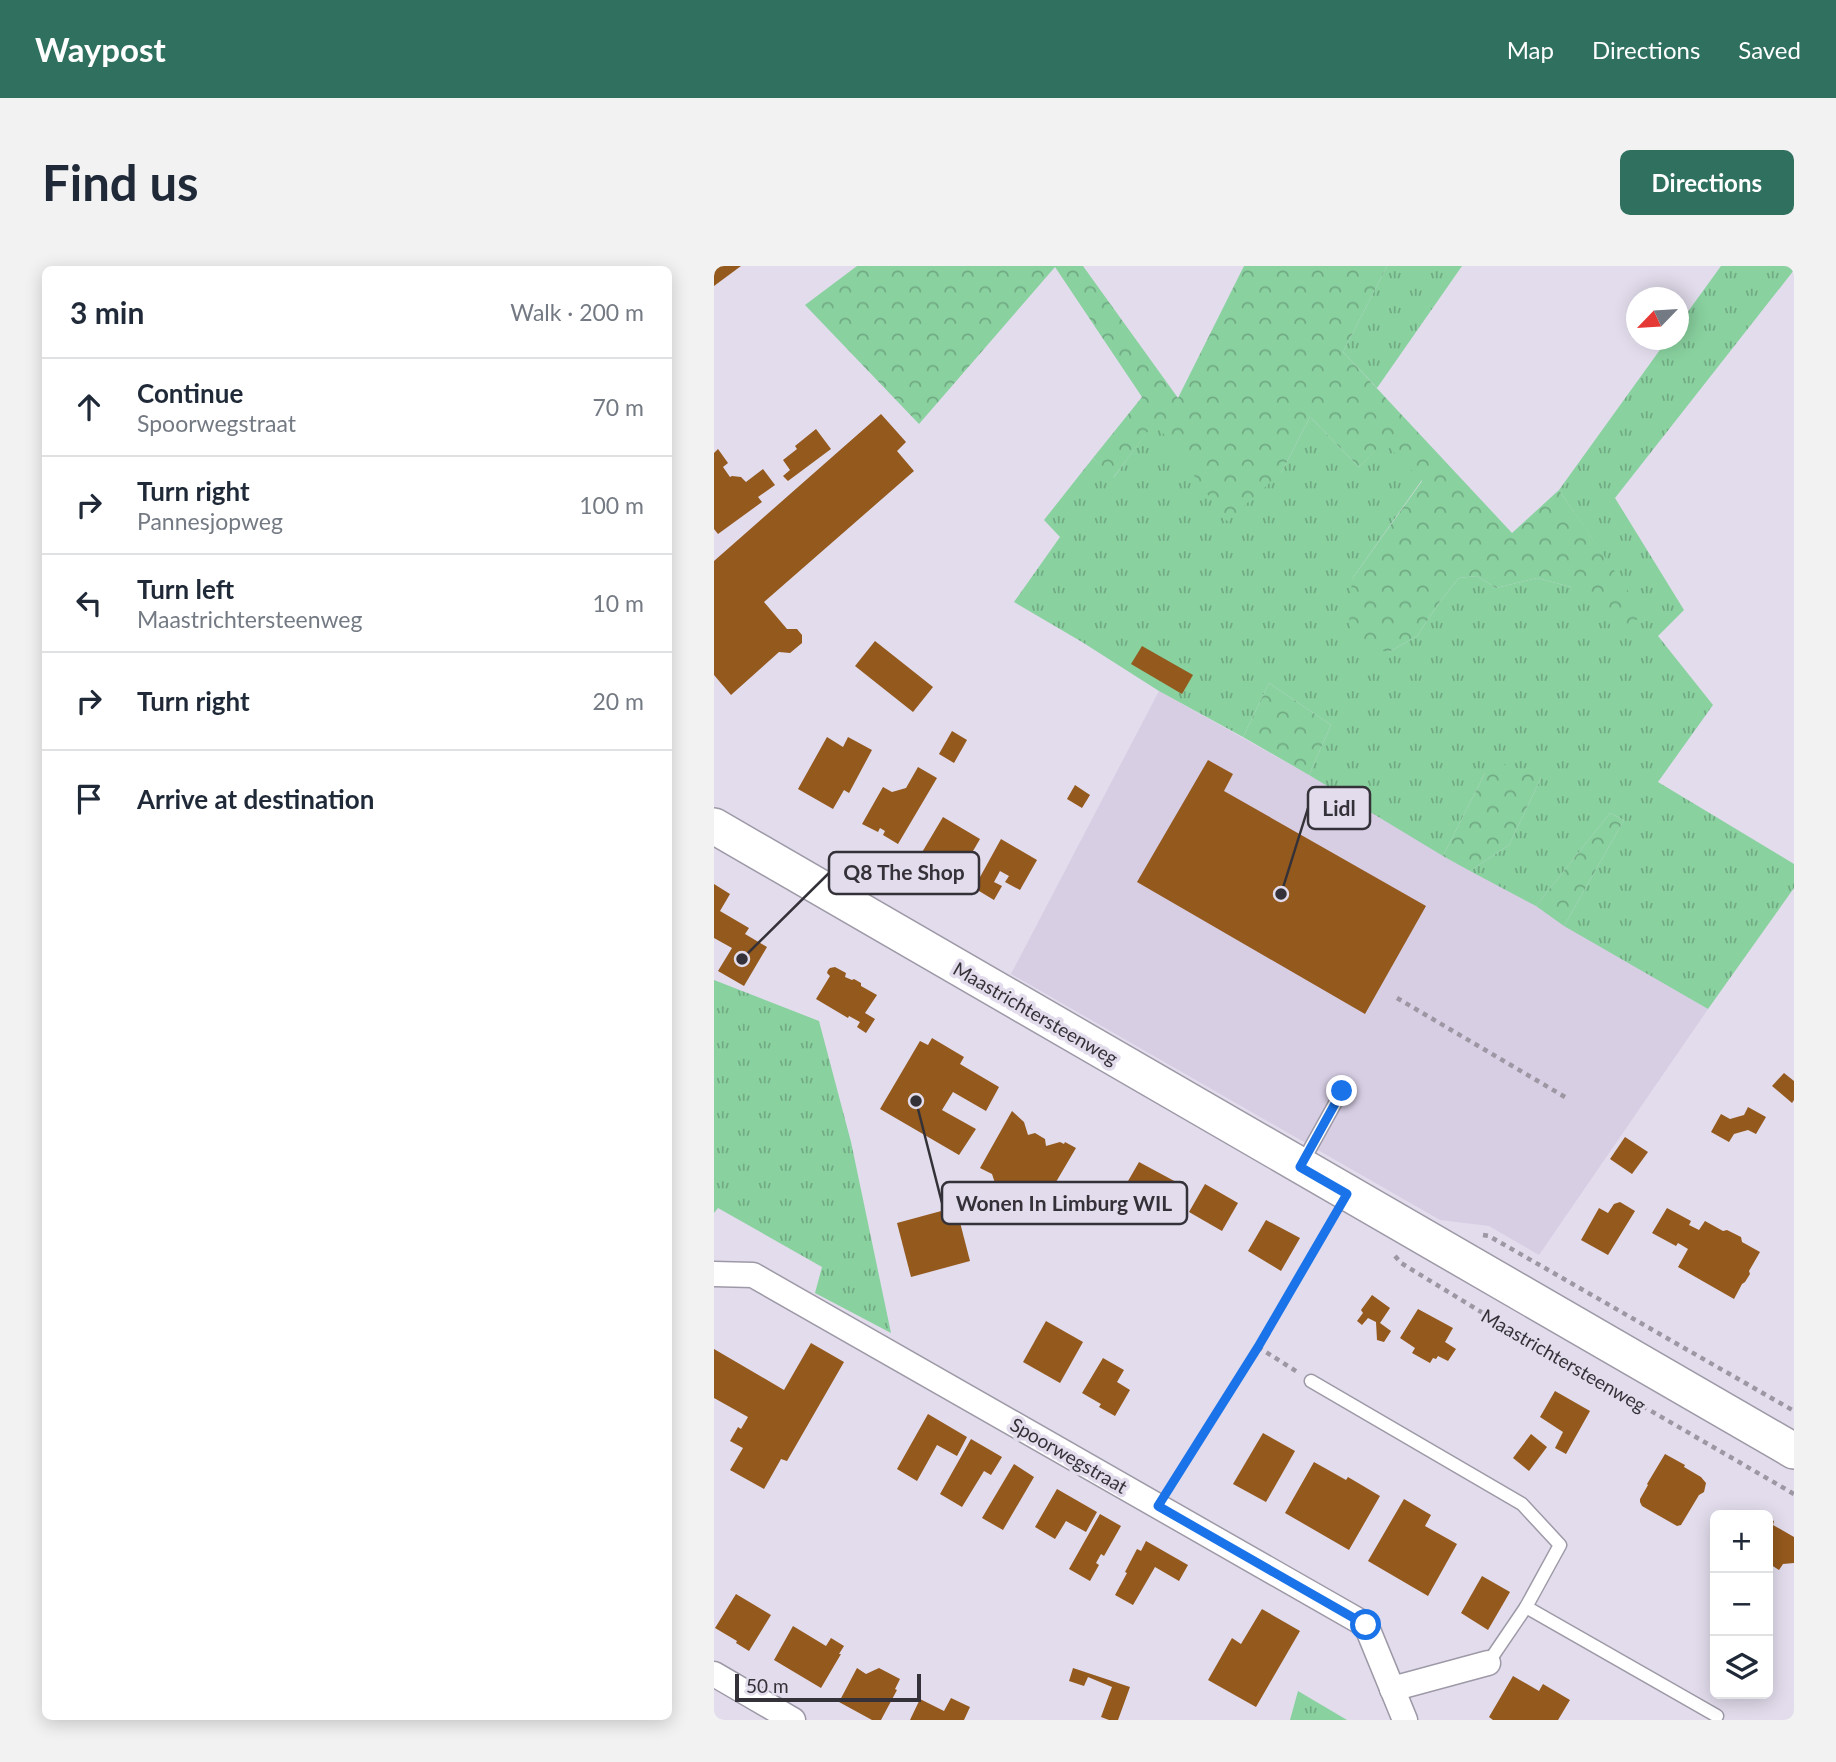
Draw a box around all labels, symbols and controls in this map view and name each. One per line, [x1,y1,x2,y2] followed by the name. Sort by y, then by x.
[35,29,166,69] text: Waypost
[1507,35,1554,64] text: Map
[1592,35,1700,64] text: Directions
[1738,35,1801,64] text: Saved
[1620,150,1794,215] button: Directions
[42,153,199,211] text: Find us
[1626,287,1689,350] north arrow
[70,294,144,330] text: 3 min
[510,298,644,326] text: Walk · 200 m
[137,377,243,409] text: Continue
[70,388,108,426] icon: ahead
[593,393,644,421] text: 70 m
[137,409,296,437] text: Spoorwegstraat
[137,475,250,507] text: Turn right
[70,486,108,524] icon: right
[579,491,644,519] text: 100 m
[137,507,283,535] text: Pannesjopweg
[137,573,234,605] text: Turn left
[70,584,108,622] icon: left
[593,589,644,617] text: 10 m
[137,605,362,633] text: Maastrichtersteenweg
[70,682,108,720] icon: right
[137,685,250,717] text: Turn right
[593,687,644,715] text: 20 m
[70,780,108,818] icon: arrive
[137,783,374,815] text: Arrive at destination
[1308,787,1370,829] callout: Lidl
[1322,795,1356,820] text: Lidl
[829,852,979,894] callout: Q8 The Shop
[843,859,965,884] text: Q8 The Shop
[950,956,1123,1070] street label: Maastrichtersteenweg
[1326,1075,1357,1106] route end
[942,1182,1187,1224] callout: Wonen In Limburg WIL
[956,1190,1172,1215] text: Wonen In Limburg WIL
[1478,1303,1651,1417] street label: Maastrichtersteenweg
[1006,1412,1132,1498] street label: Spoorwegstraat
[1710,1510,1773,1699] map controls
[1710,1510,1773,1573] button: +
[1710,1573,1773,1636] button: −
[1350,1609,1381,1640] route start
[1710,1636,1773,1699] button: layers
[735,1671,920,1703] scale bar
[746,1674,789,1697] text: 50 m

